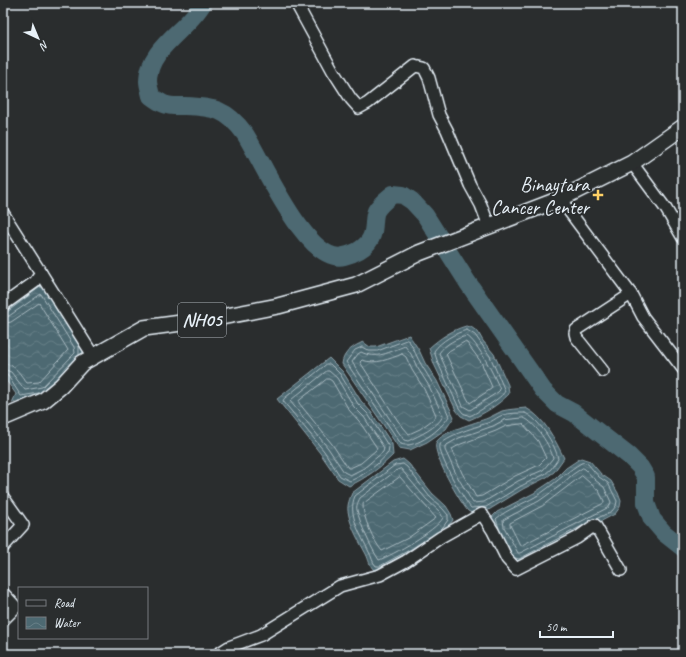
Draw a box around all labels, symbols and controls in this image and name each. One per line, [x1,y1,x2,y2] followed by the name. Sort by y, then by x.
[18,18,58,58] north arrow
[36,38,52,54] text: N
[491,172,591,220] place label: Binaytara Cancer Center
[592,189,604,201] marker: Binaytara Cancer Center
[178,303,226,337] road number: NH05
[18,587,148,639] legend
[54,595,76,611] text: Road
[540,613,613,639] scale bar
[54,615,82,631] text: Water
[546,619,568,635] text: 50 m

